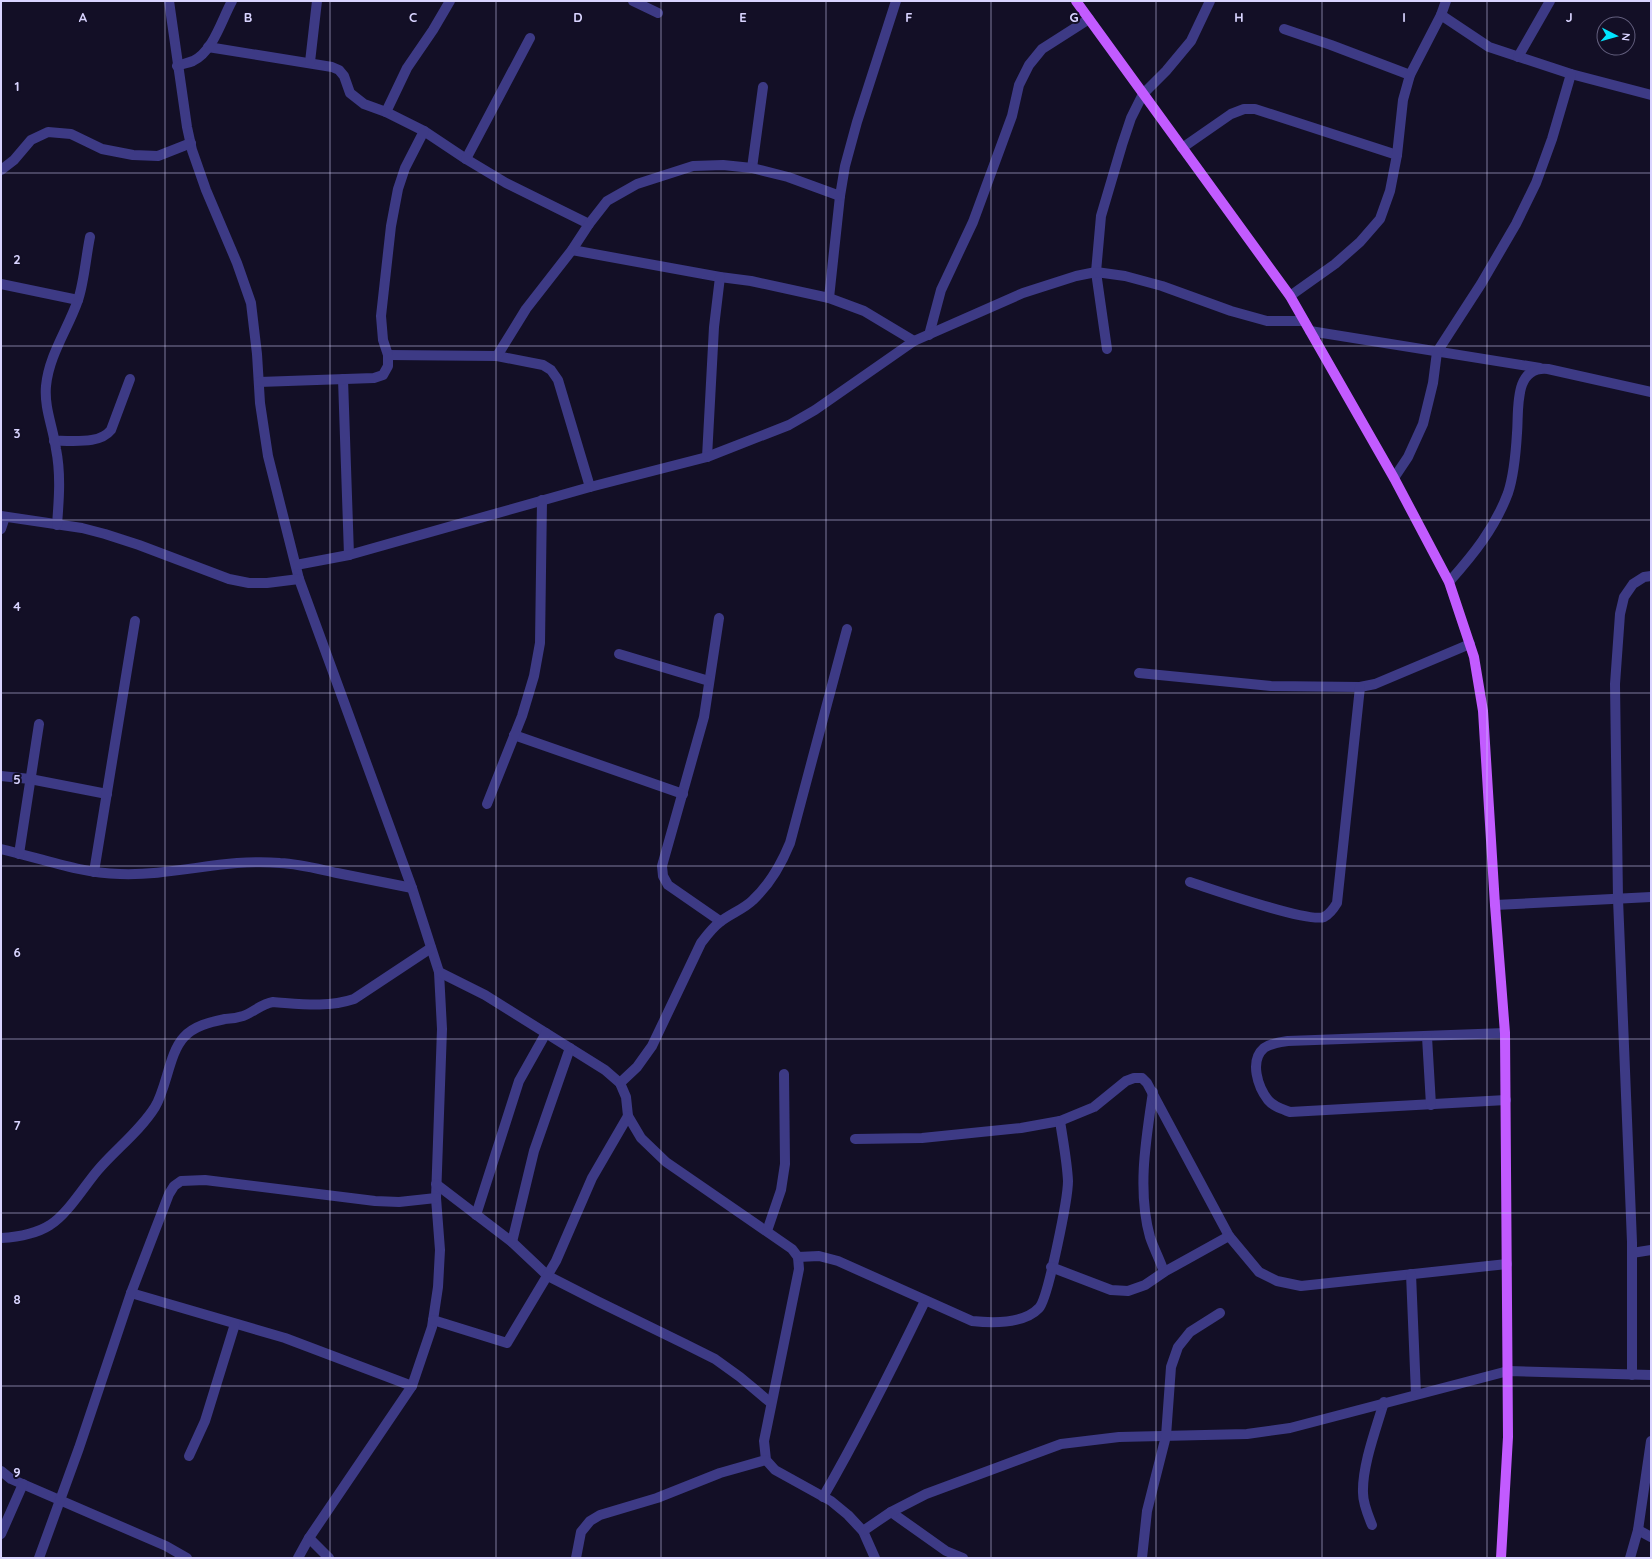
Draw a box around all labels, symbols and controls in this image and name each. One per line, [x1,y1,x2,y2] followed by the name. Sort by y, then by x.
[79,9,88,25] text: A
[244,9,252,25] text: B
[409,9,417,25] text: C
[573,9,583,25] text: D
[739,9,747,25] text: E
[905,9,913,25] text: F
[1069,9,1079,25] text: G
[1234,9,1244,25] text: H
[1402,9,1406,25] text: I
[1565,9,1573,25] text: J
[1596,16,1636,56] north arrow
[1619,32,1633,42] text: N
[14,78,20,94] text: 1
[13,251,21,267] text: 2
[14,425,21,441] text: 3
[13,598,21,614] text: 4
[13,771,21,787] text: 5
[13,944,21,960] text: 6
[13,1117,21,1133] text: 7
[13,1291,21,1307] text: 8
[13,1464,21,1480] text: 9

